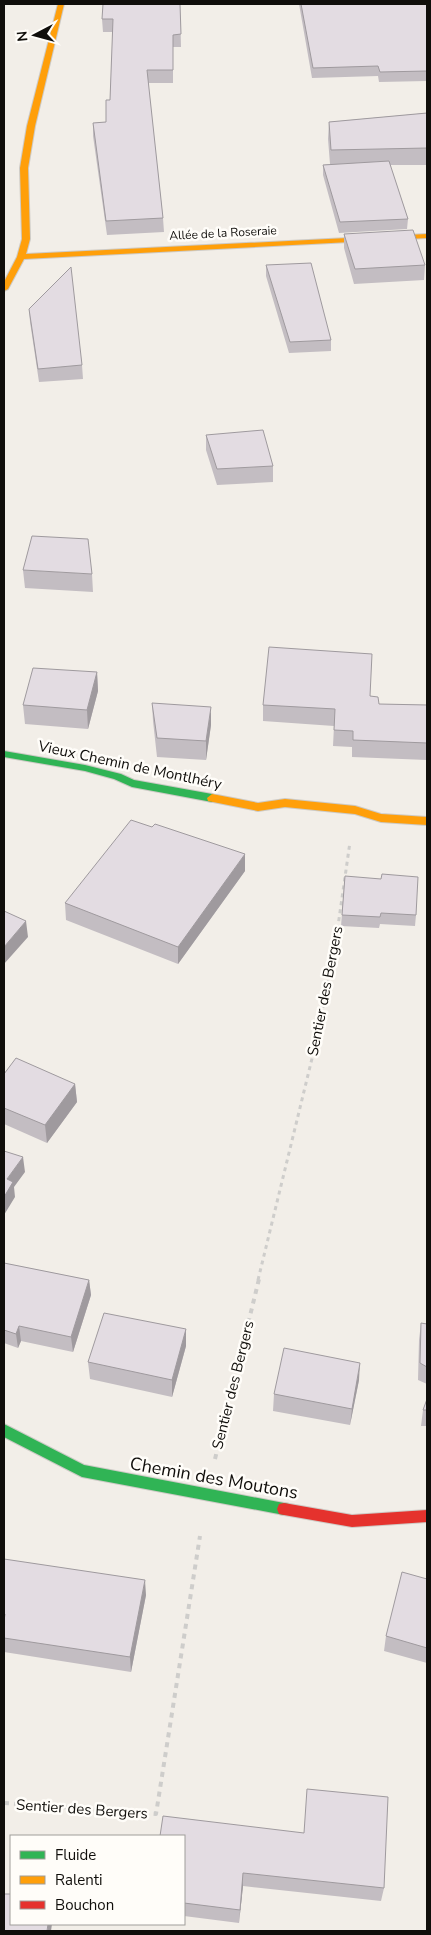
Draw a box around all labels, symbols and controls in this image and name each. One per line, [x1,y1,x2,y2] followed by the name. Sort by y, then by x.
[10,10,60,60] north arrow
[13,30,33,43] text: N
[169,222,277,244] street label: Allée de la Roseraie
[35,736,224,794] street label: Vieux Chemin de Montlhéry
[303,924,347,1058] street label: Sentier des Bergers
[207,1318,259,1452] street label: Sentier des Bergers
[128,1451,300,1505] street label: Chemin des Moutons
[15,1794,149,1824] street label: Sentier des Bergers
[10,1835,185,1925] legend
[55,1845,96,1865] text: Fluide
[55,1870,103,1890] text: Ralenti
[55,1895,114,1915] text: Bouchon

